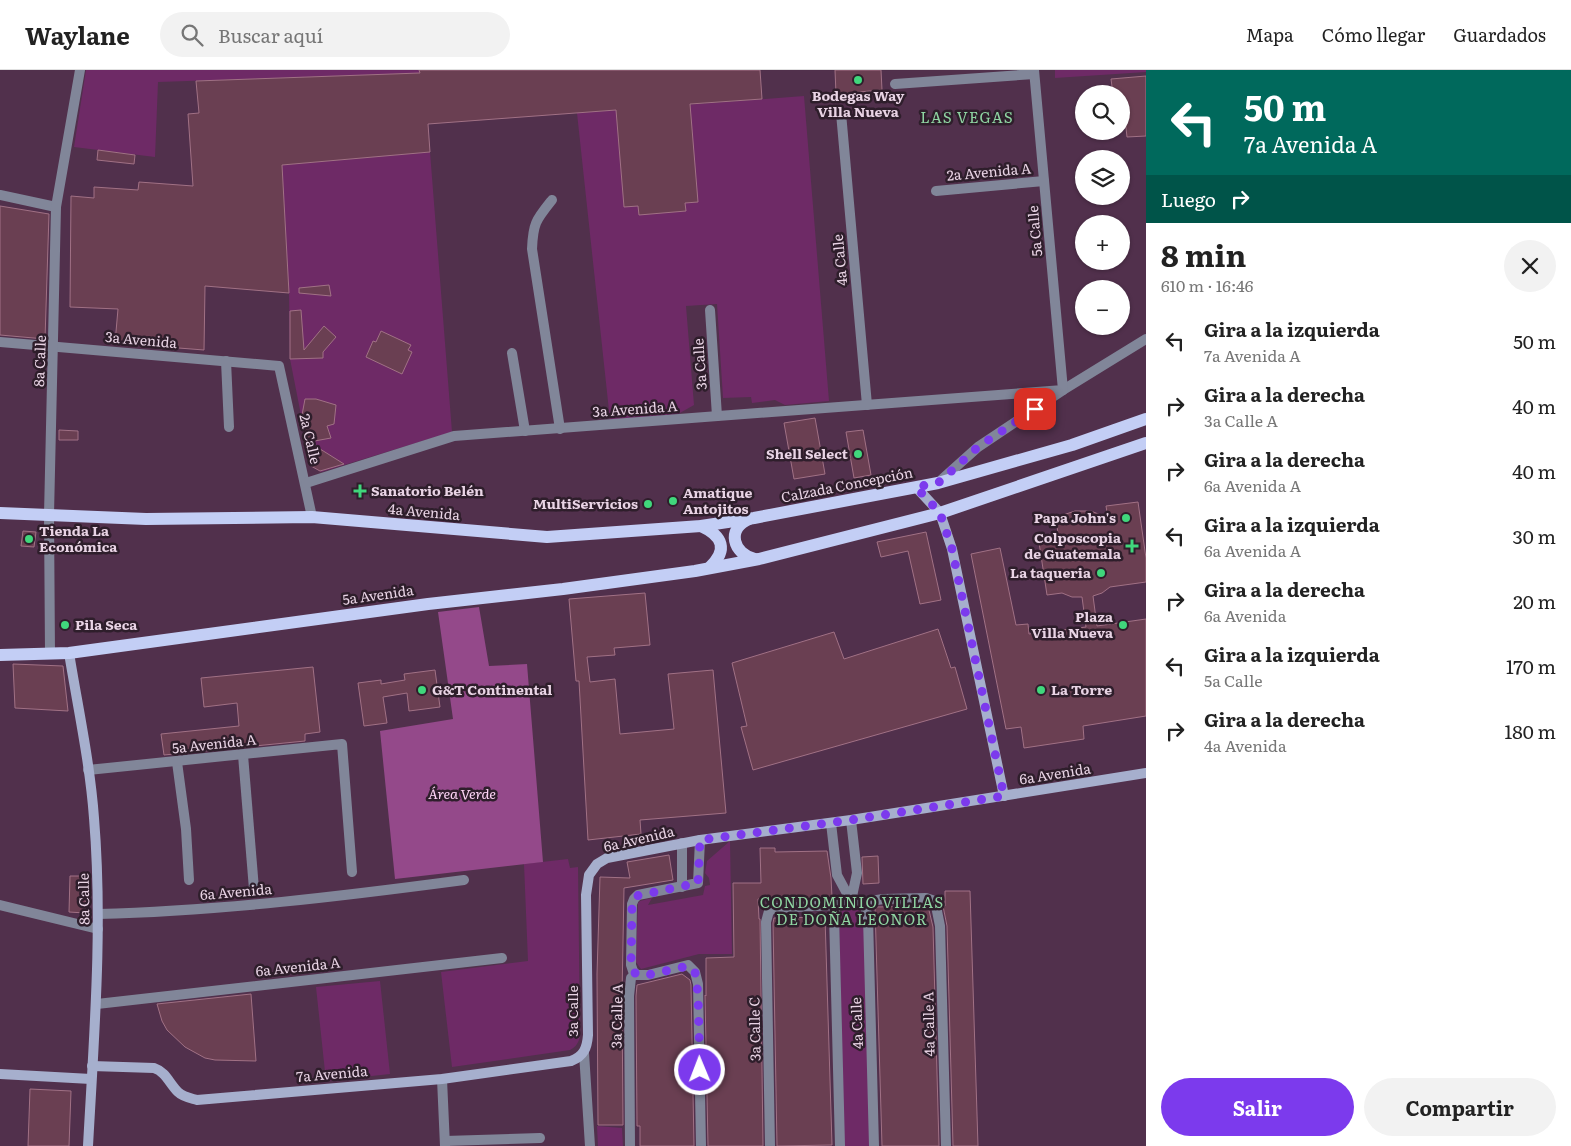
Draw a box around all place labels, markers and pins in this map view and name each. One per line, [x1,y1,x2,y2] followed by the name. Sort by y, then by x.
[852,74,864,86] marker: Bodegas Way Villa Nueva
[812,85,905,121] place label: Bodegas Way Villa Nueva
[1014,388,1056,430] pin
[766,443,849,463] place label: Shell Select
[852,448,864,460] marker: Shell Select
[371,480,484,500] place label: Sanatorio Belén
[683,482,753,518] place label: Amatique Antojitos
[353,484,367,498] marker: Sanatorio Belén
[533,493,638,513] place label: MultiServicios
[667,495,679,507] marker: Amatique Antojitos
[642,498,654,510] marker: MultiServicios
[1034,507,1116,527] place label: Papa John's
[1120,512,1132,524] marker: Papa John's
[39,520,118,556] place label: Tienda La Económica
[1024,527,1122,563] place label: Colposcopia de Guatemala
[23,533,35,545] marker: Tienda La Económica
[1125,539,1139,553] marker: Colposcopia de Guatemala
[1010,562,1092,582] place label: La taqueria
[1095,567,1107,579] marker: La taqueria
[1031,606,1114,642] place label: Plaza Villa Nueva
[75,614,138,634] place label: Pila Seca
[59,619,71,631] marker: Pila Seca
[1117,619,1129,631] marker: Plaza Villa Nueva
[432,679,552,699] place label: G&T Continental
[1051,679,1112,699] place label: La Torre
[416,684,428,696] marker: G&T Continental
[1035,684,1047,696] marker: La Torre

